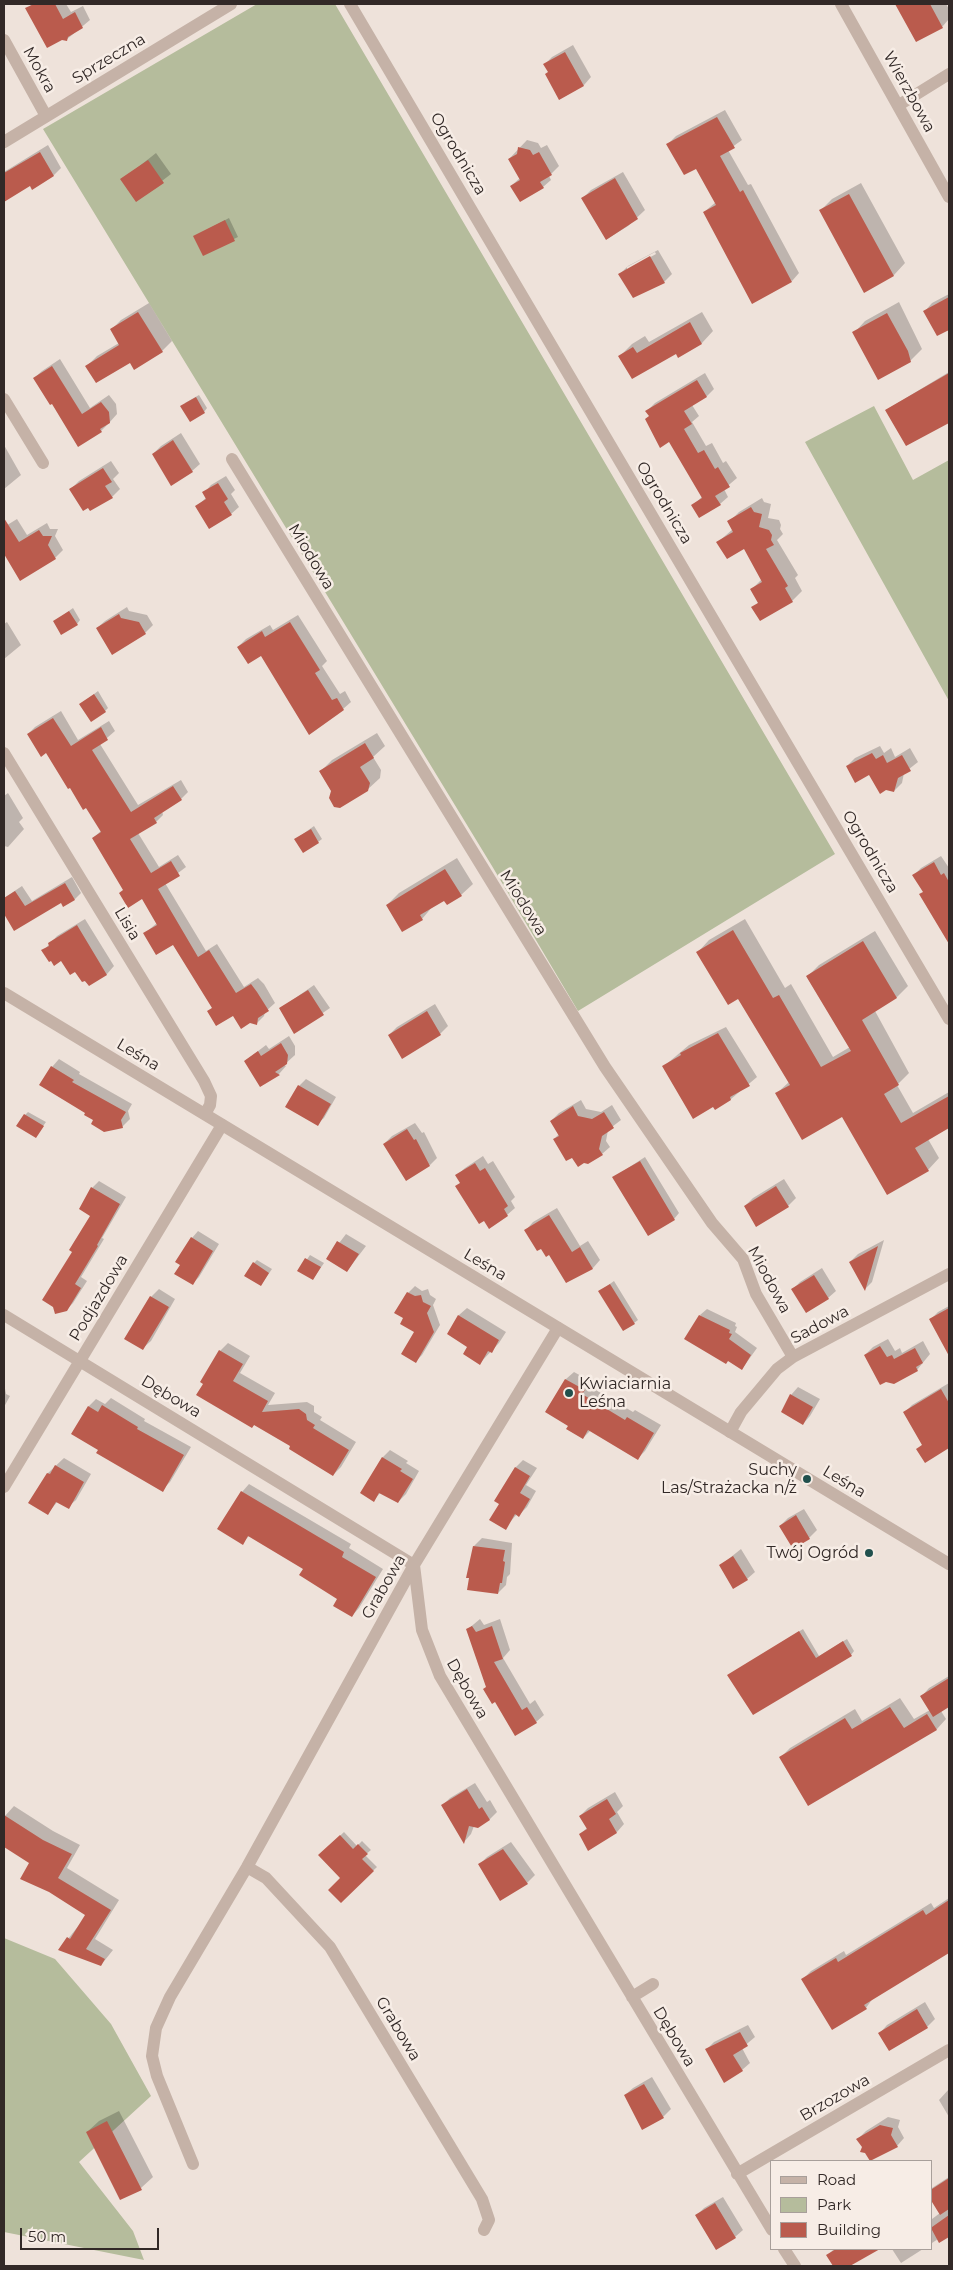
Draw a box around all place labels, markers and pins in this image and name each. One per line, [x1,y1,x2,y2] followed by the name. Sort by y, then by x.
[579,1374,671,1412] place label: Kwiaciarnia Leśna
[563,1387,575,1399] marker: Kwiaciarnia Leśna
[661,1460,797,1498] place label: Suchy Las/Strażacka n/ż
[801,1473,813,1485] marker: Suchy Las/Strażacka n/ż
[766,1543,859,1563] place label: Twój Ogród
[863,1547,875,1559] marker: Twój Ogród

